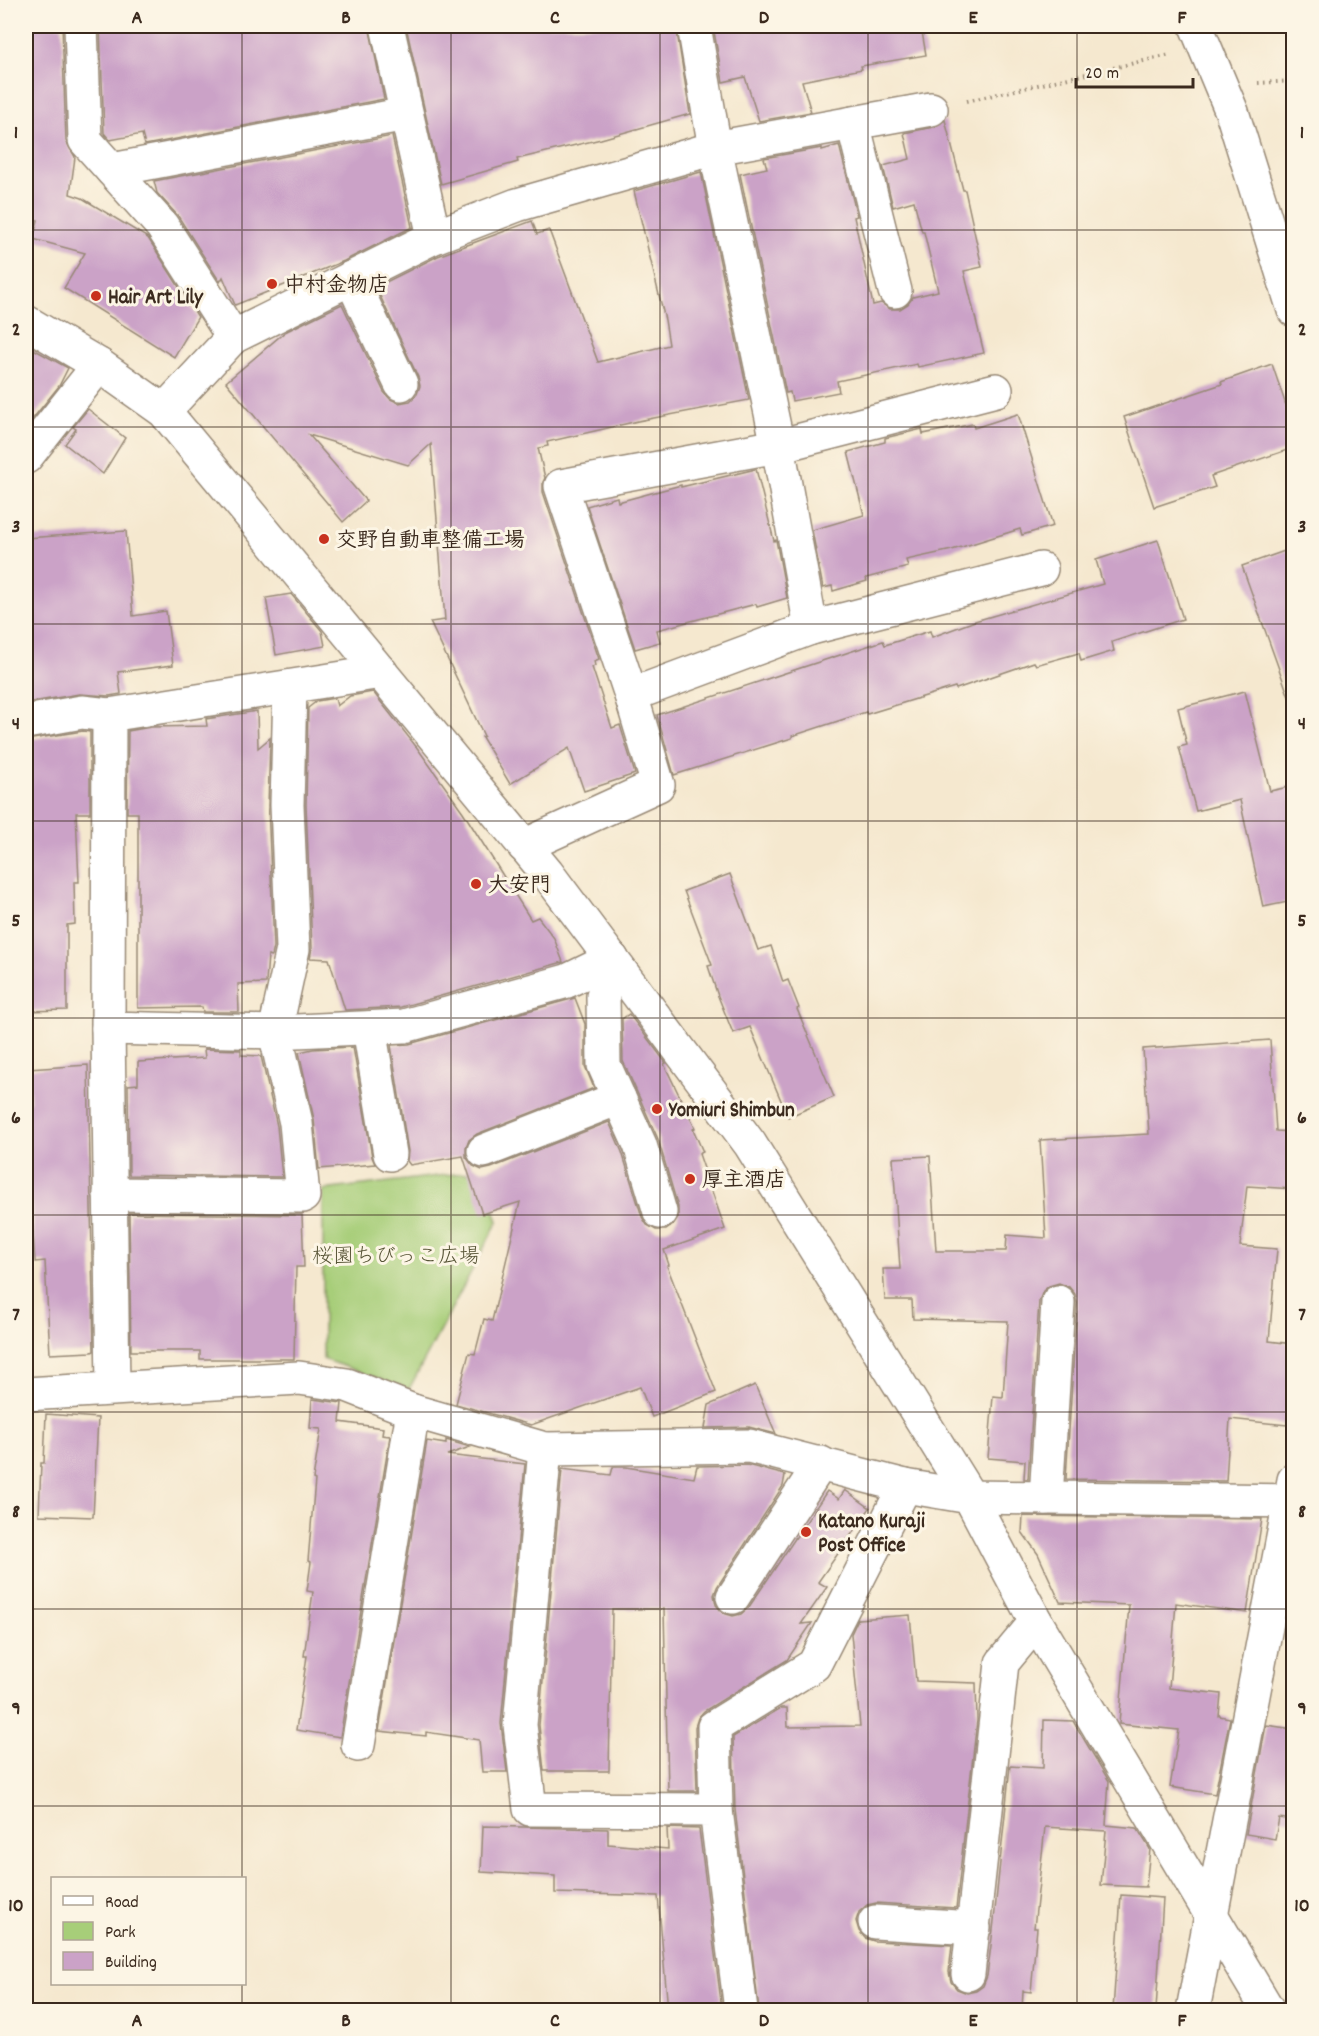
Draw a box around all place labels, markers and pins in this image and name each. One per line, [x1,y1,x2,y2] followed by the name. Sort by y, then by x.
[284,272,389,302] place label: 中村金物店
[265,277,279,291] marker: 中村金物店
[108,284,204,314] place label: Hair Art Lily
[89,289,103,303] marker: Hair Art Lily
[336,527,525,557] place label: 交野自動車整備工場
[317,532,331,546] marker: 交野自動車整備工場
[488,872,551,902] place label: 大安門
[469,877,483,891] marker: 大安門
[668,1097,795,1127] place label: Yomiuri Shimbun
[650,1102,664,1116] marker: Yomiuri Shimbun
[702,1167,786,1197] place label: 厚主酒店
[683,1172,697,1186] marker: 厚主酒店
[818,1508,925,1562] place label: Katano Kuraji Post Office
[799,1525,813,1539] marker: Katano Kuraji Post Office

